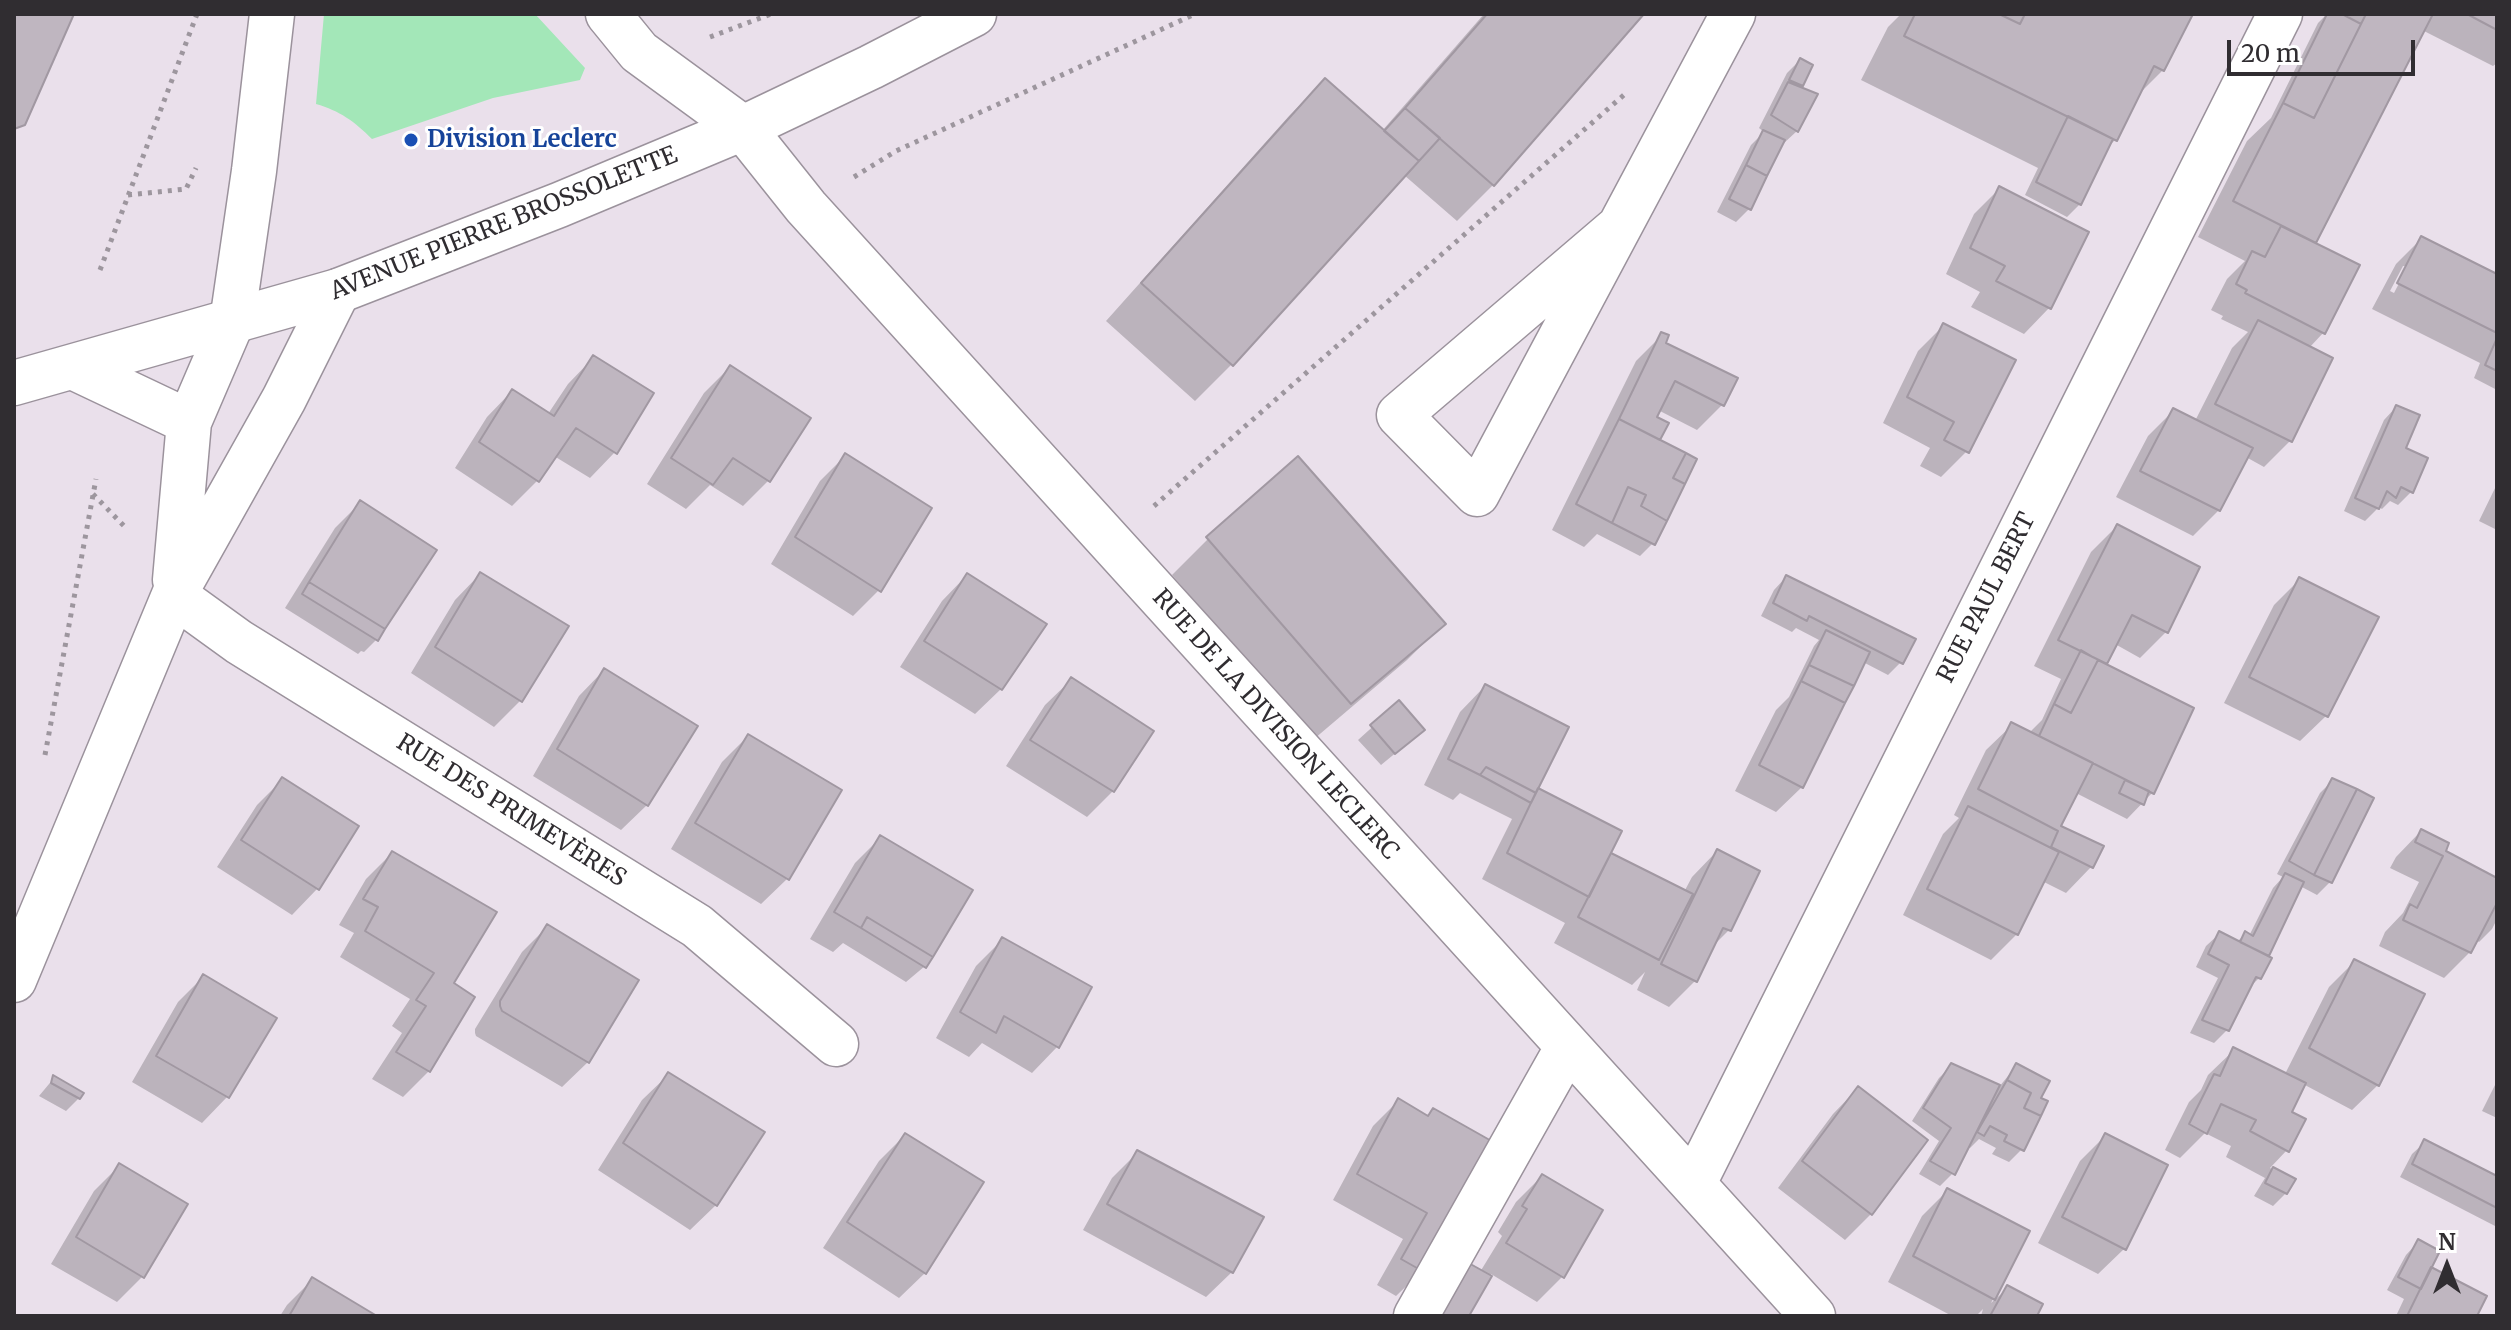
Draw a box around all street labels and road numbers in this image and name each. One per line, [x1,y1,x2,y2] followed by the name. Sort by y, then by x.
[326,141,682,307] street label: AVENUE PIERRE BROSSOLETTE
[1932,508,2042,688] street label: RUE PAUL BERT
[1146,584,1404,866] street label: RUE DE LA DIVISION LECLERC
[391,729,631,893] street label: RUE DES PRIMEVÈRES

